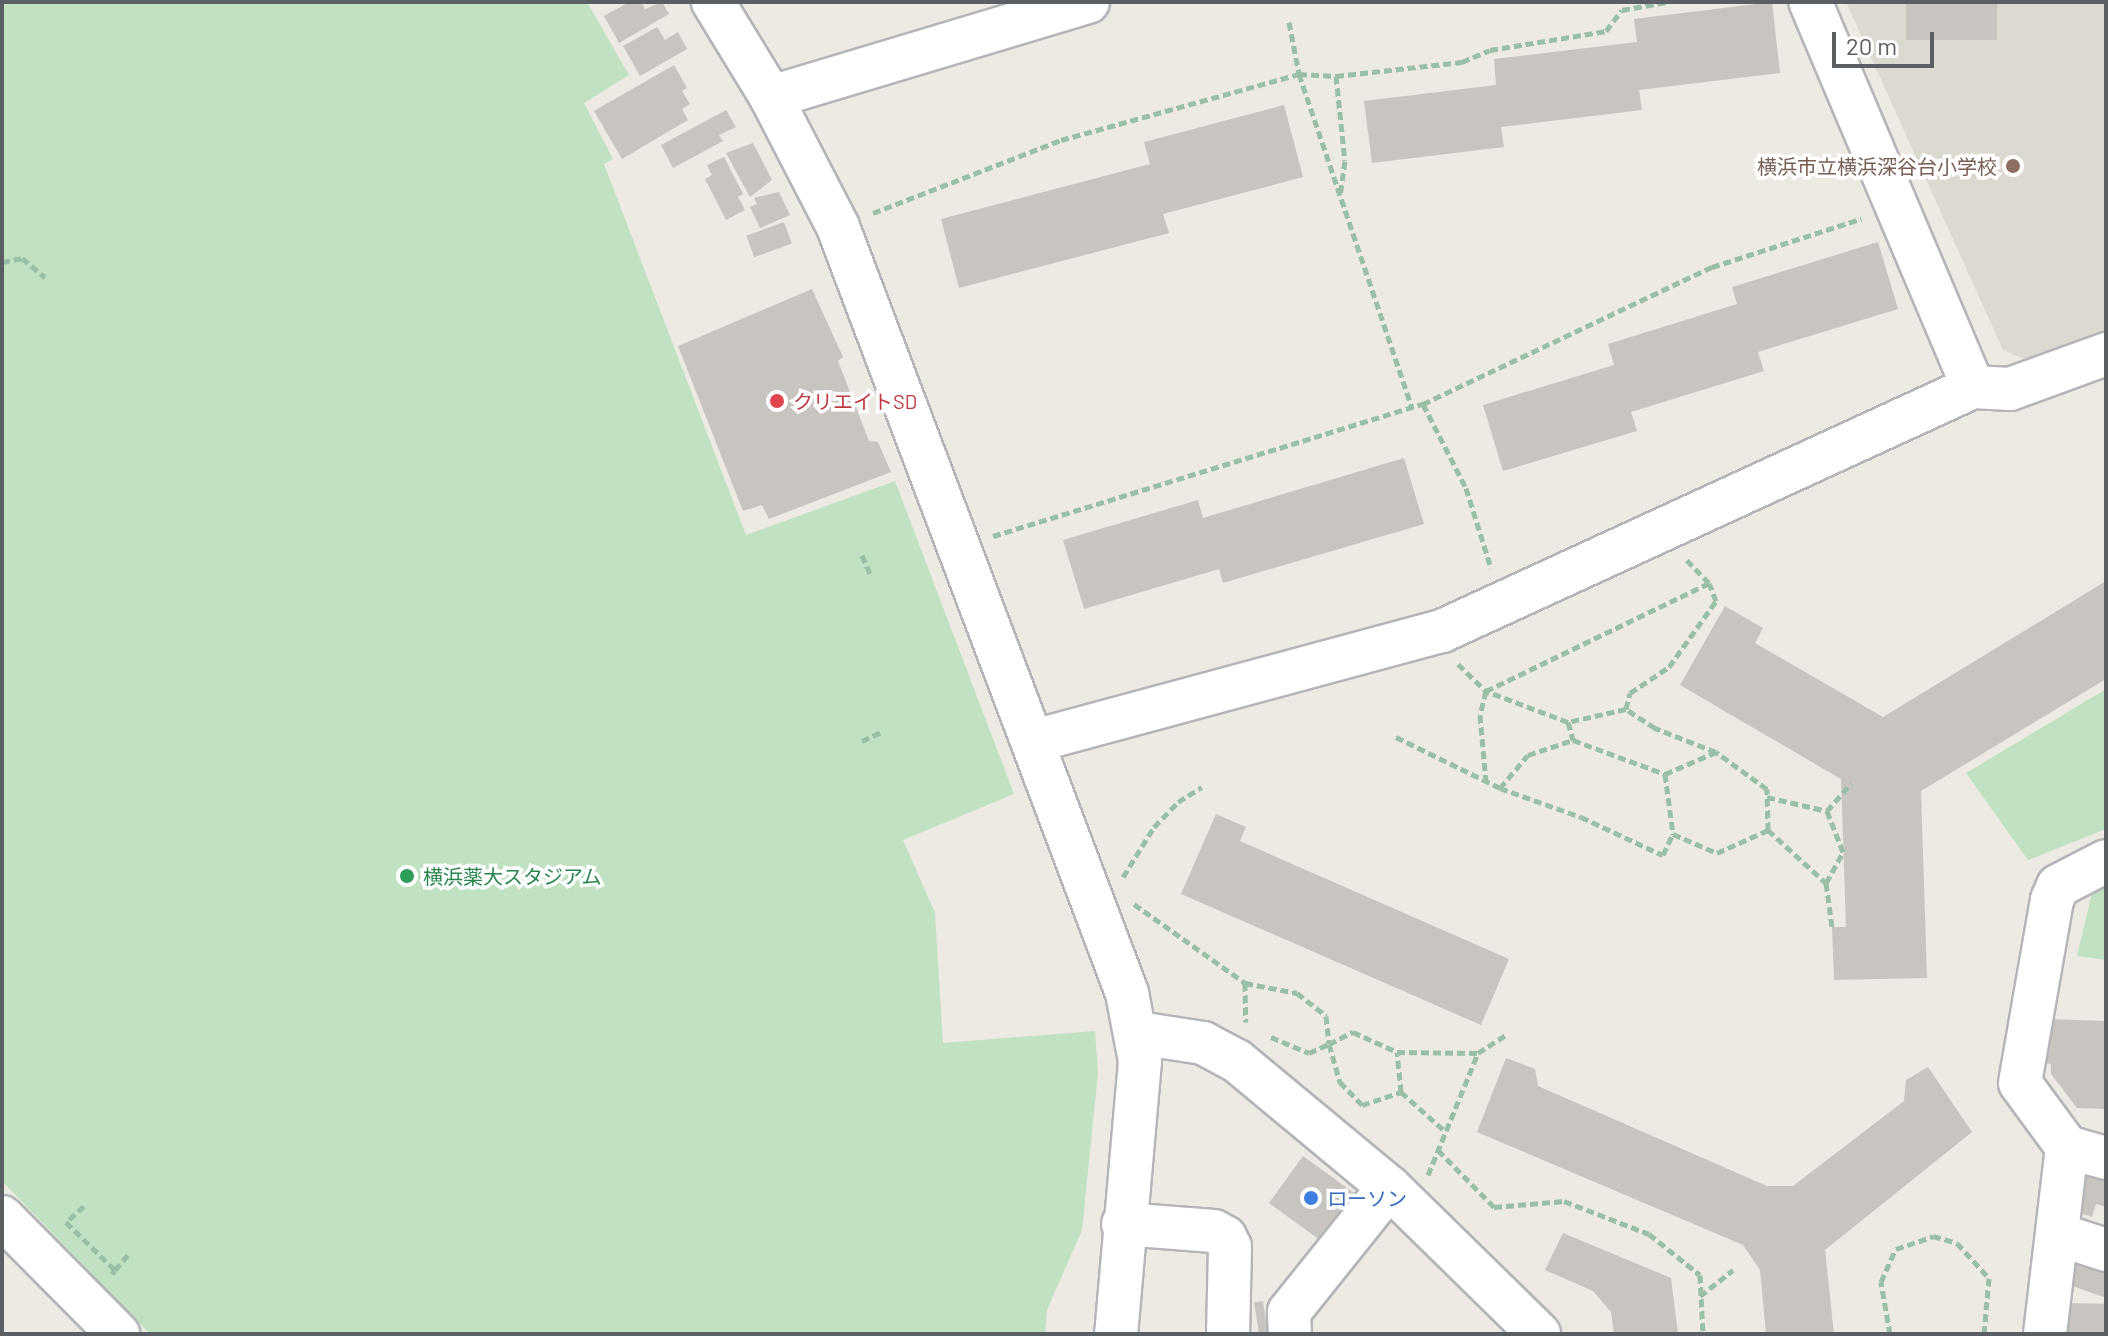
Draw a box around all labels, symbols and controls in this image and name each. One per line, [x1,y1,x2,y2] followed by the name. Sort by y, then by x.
[1836,16,1938,66] scale bar
[1846,31,1897,60] text: 20 m
[1757,154,1997,178] place label: 横浜市立横浜深谷台小学校
[2004,157,2022,175] marker: 横浜市立横浜深谷台小学校
[793,389,917,413] place label: クリエイトSD
[768,392,786,410] marker: クリエイトSD
[423,864,603,888] place label: 横浜薬大スタジアム
[398,867,416,885] marker: 横浜薬大スタジアム
[1327,1186,1407,1210] place label: ローソン
[1302,1189,1320,1207] marker: ローソン

